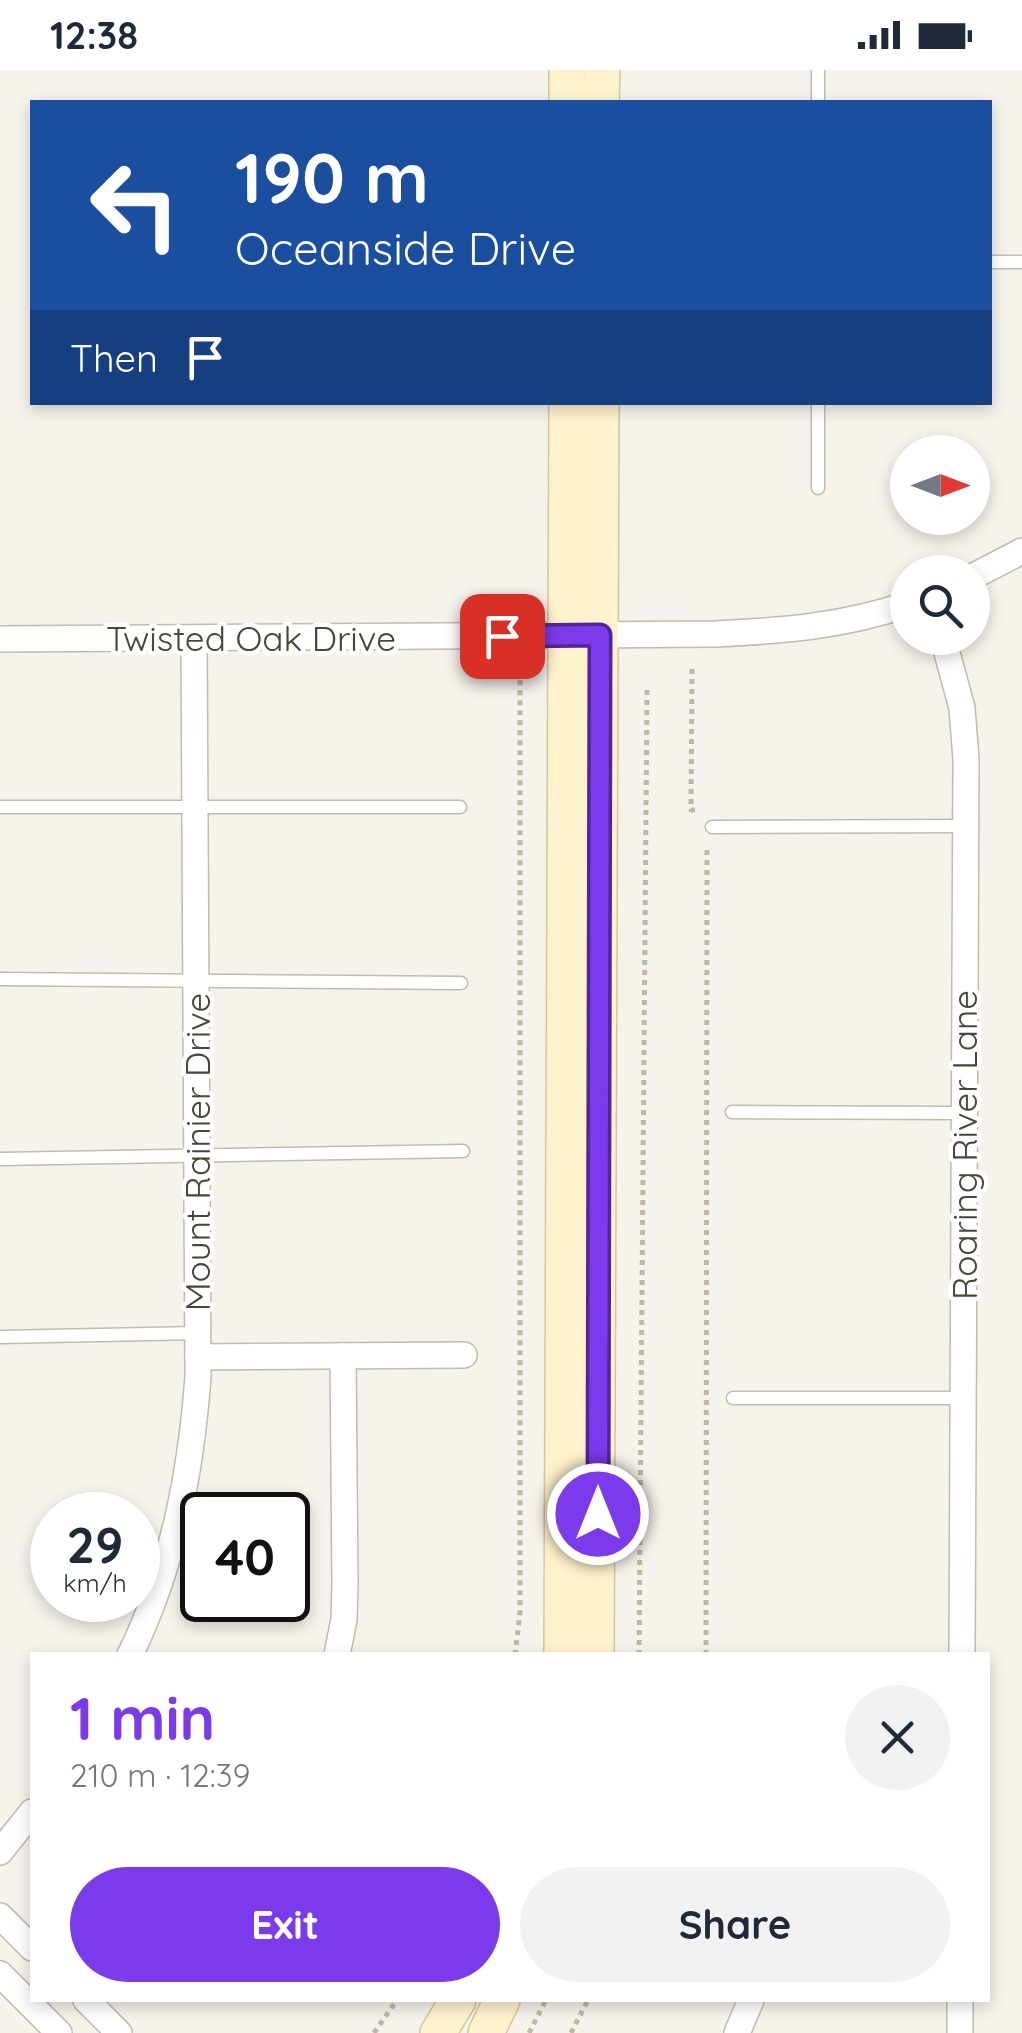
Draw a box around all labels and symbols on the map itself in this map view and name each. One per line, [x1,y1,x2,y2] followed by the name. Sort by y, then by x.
[890,435,990,535] north arrow
[460,594,545,679] pin
[106,616,396,660] street label: Twisted Oak Drive
[942,990,986,1300] street label: Roaring River Lane
[175,993,219,1311] street label: Mount Rainier Drive
[546,1462,650,1566] position arrow
[180,1492,310,1622] speed limit sign: 40

